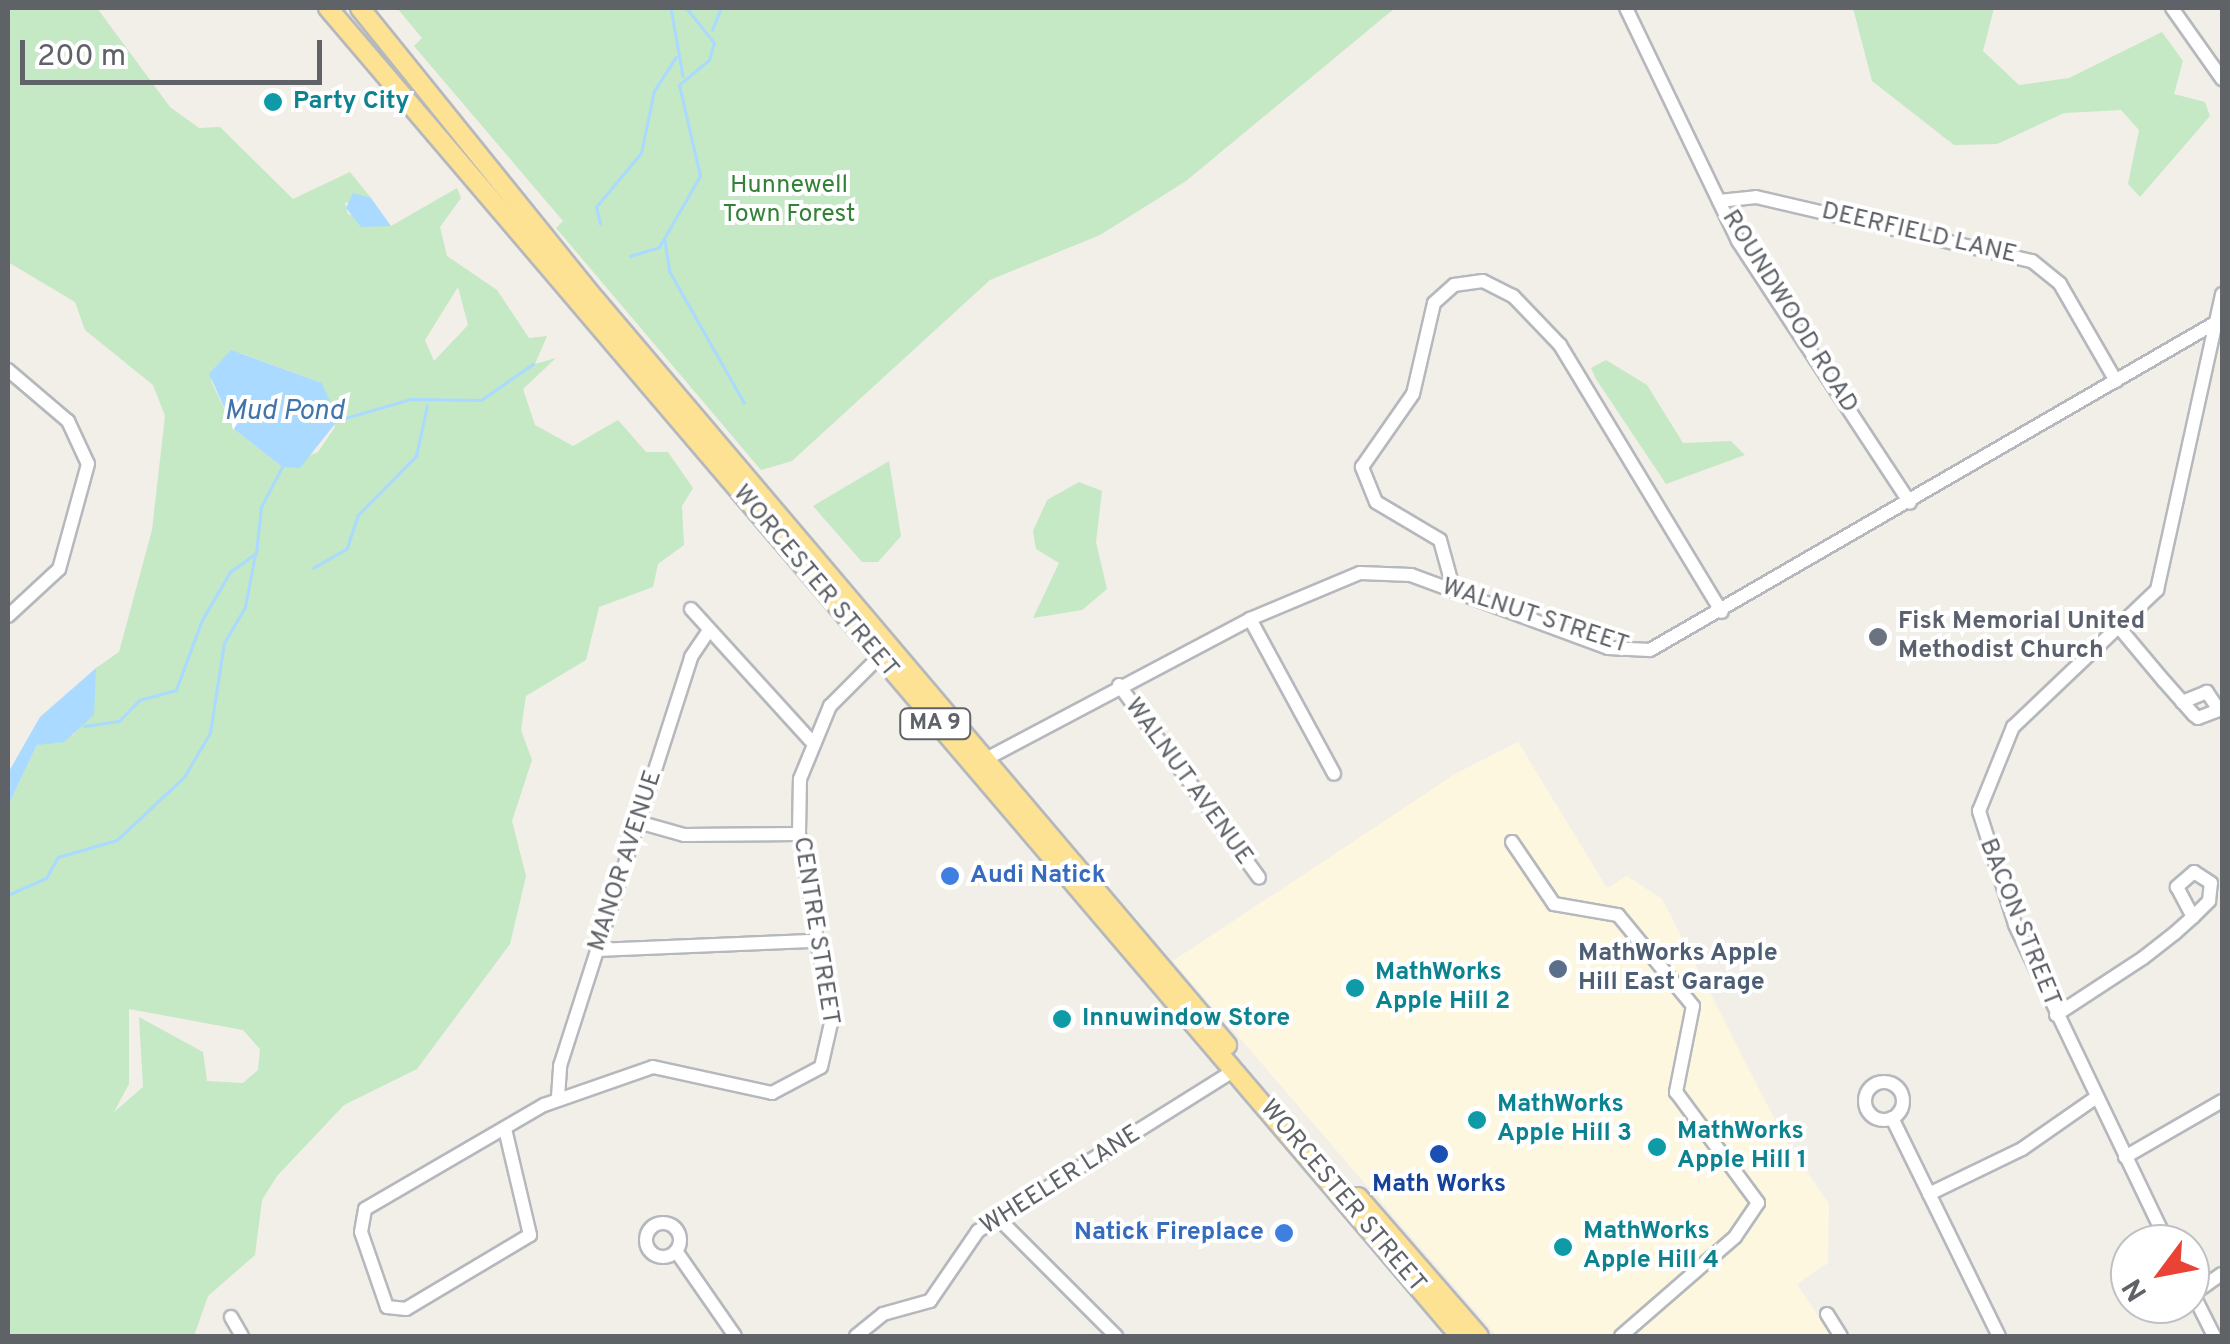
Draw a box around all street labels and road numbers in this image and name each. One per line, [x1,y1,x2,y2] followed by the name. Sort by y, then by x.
[1818,197,2020,271] street label: DEERFIELD LANE
[1714,205,1864,419] street label: ROUNDWOOD ROAD
[726,480,904,684] street label: WORCESTER STREET
[1437,573,1633,661] street label: WALNUT STREET
[1117,692,1259,872] street label: WALNUT AVENUE
[898,707,972,741] road number: MA 9
[582,766,670,956] street label: MANOR AVENUE
[1972,834,2066,1012] street label: BACON STREET
[785,835,845,1027] street label: CENTRE STREET
[1253,1095,1431,1299] street label: WORCESTER STREET
[976,1120,1146,1242] street label: WHEELER LANE

